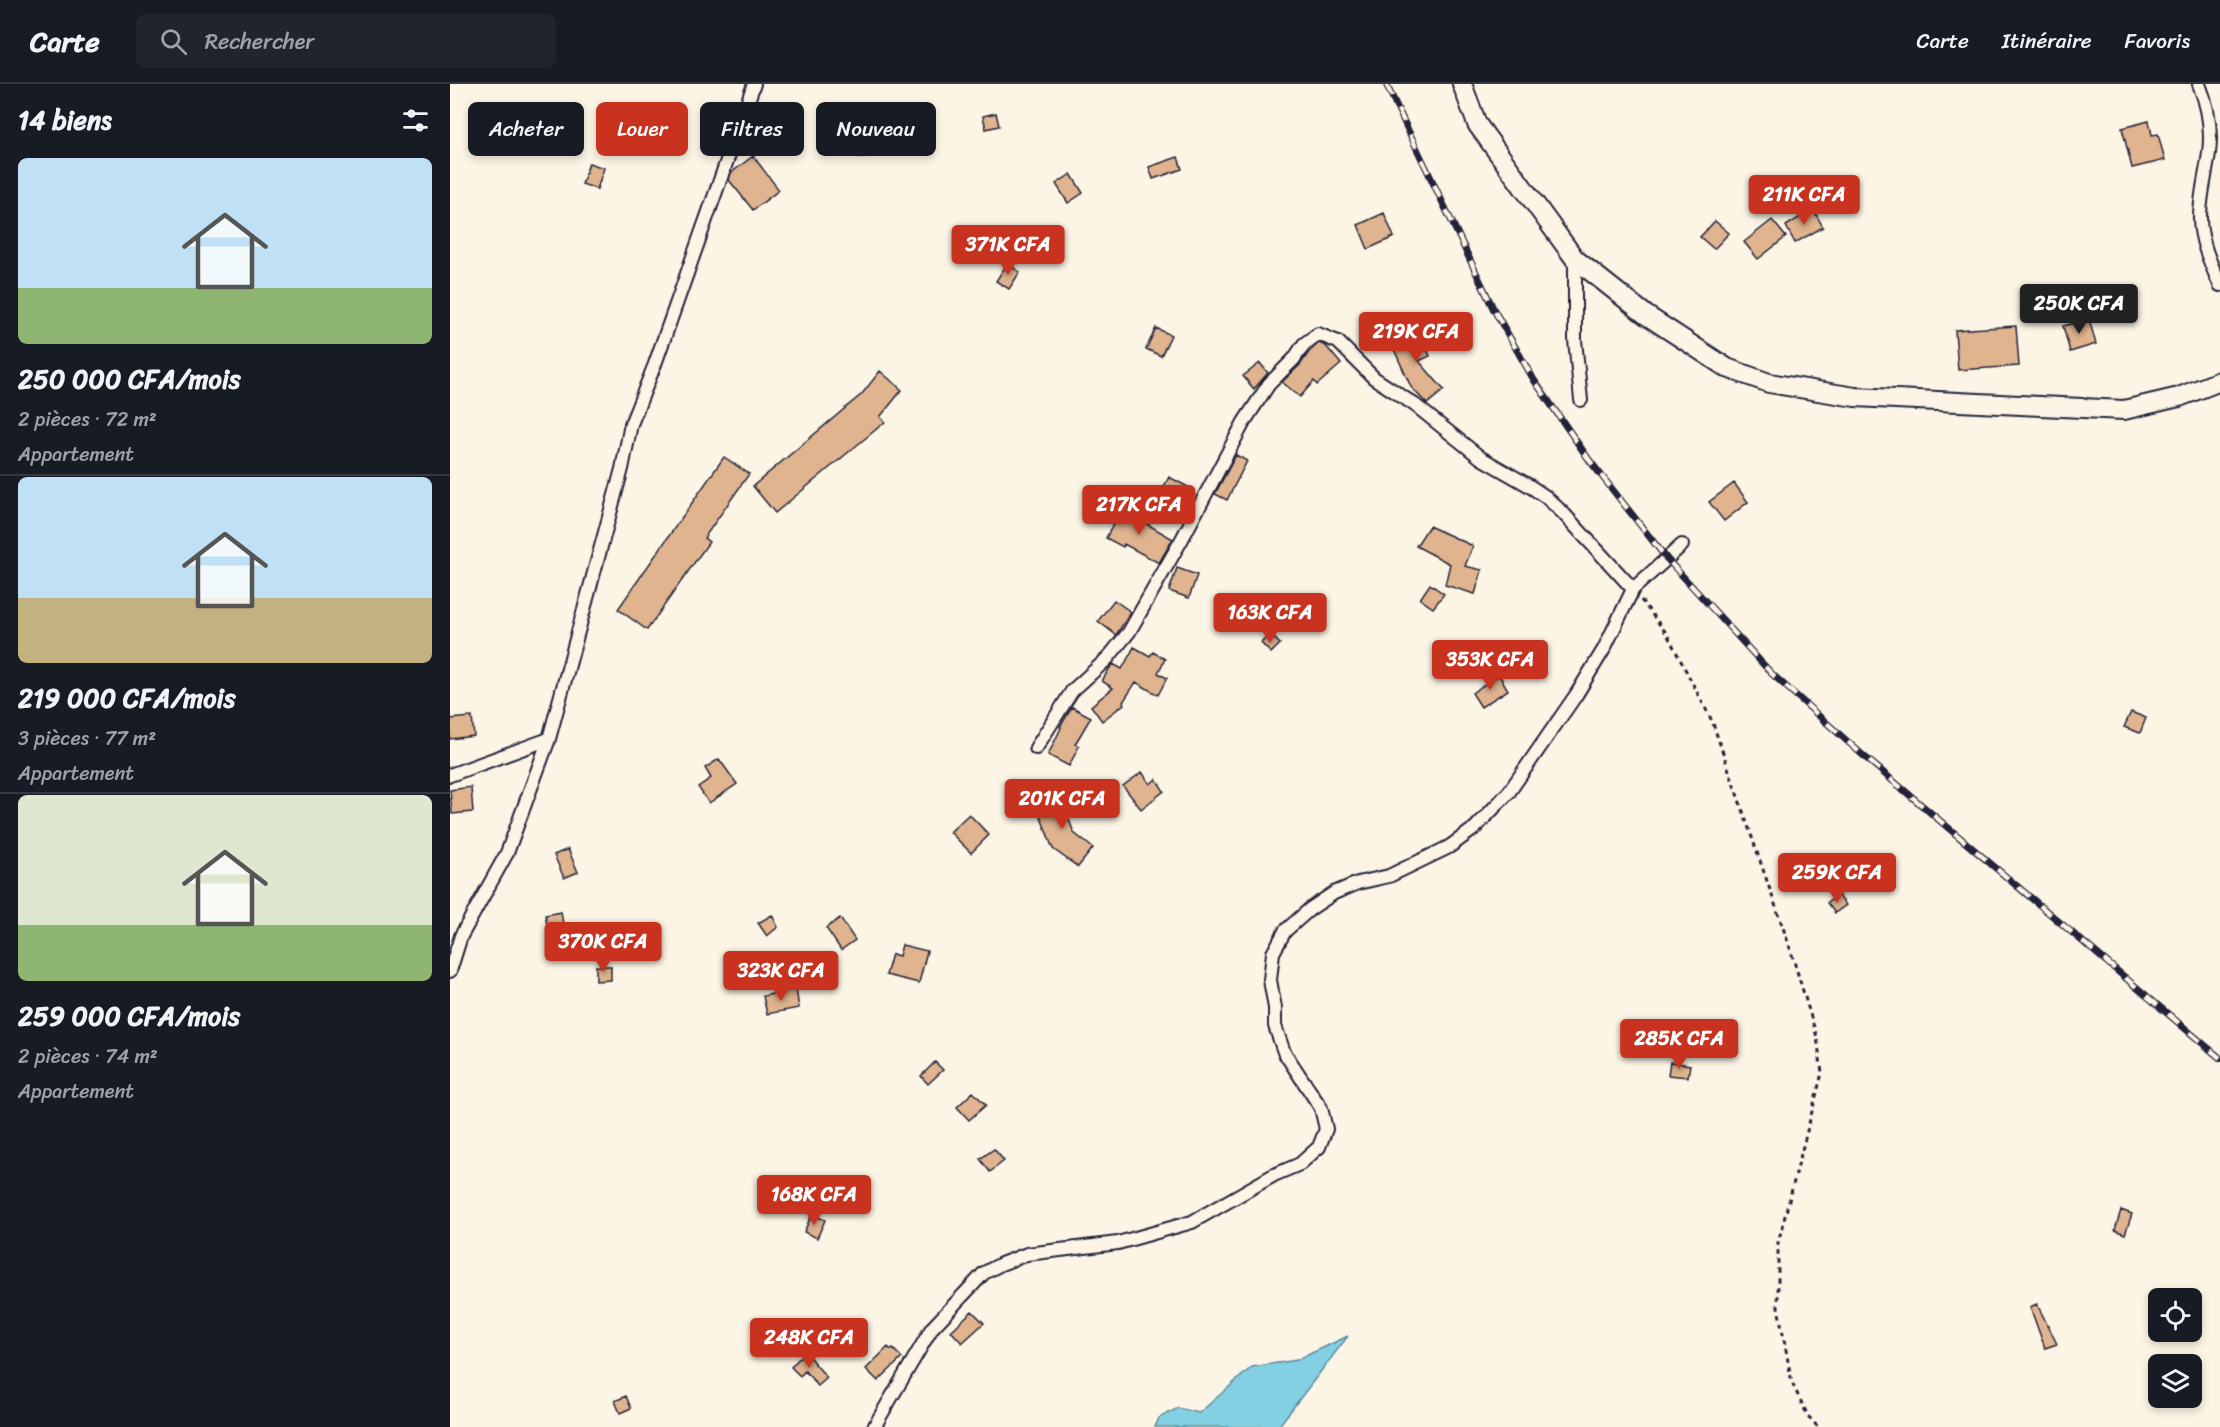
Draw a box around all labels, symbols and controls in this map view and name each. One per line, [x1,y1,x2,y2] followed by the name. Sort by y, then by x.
[136,14,556,68] search box
[30,17,100,66] text: Carte
[205,22,314,61] text: Rechercher
[1917,22,1969,60] text: Carte
[2002,22,2092,60] text: Itinéraire
[2125,22,2190,60] text: Favoris
[157,25,190,58] icon: search
[18,97,112,143] text: 14 biens
[468,102,584,156] chip: Acheter
[596,102,688,156] chip: Louer
[700,102,804,156] chip: Filtres
[816,102,936,156] chip: Nouveau
[399,104,432,137] icon: filters
[1742,175,1866,226] pin: 211K CFA
[1763,177,1845,212] text: 211K CFA
[171,197,279,305] icon: home
[946,225,1070,276] pin: 371K CFA
[966,227,1050,262] text: 371K CFA
[2017,284,2141,335] pin: 250K CFA
[2034,286,2124,321] text: 250K CFA
[1354,312,1478,363] pin: 219K CFA
[1373,314,1459,349] text: 219K CFA
[18,356,241,402] text: 250 000 CFA/mois
[18,402,157,437] text: 2 pièces · 72 m²
[18,437,134,472] text: Appartement
[1077,485,1201,536] pin: 217K CFA
[1096,487,1182,522] text: 217K CFA
[171,516,279,624] icon: home
[1208,593,1332,644] pin: 163K CFA
[1228,595,1312,630] text: 163K CFA
[1428,640,1552,691] pin: 353K CFA
[1446,642,1534,677] text: 353K CFA
[18,675,236,721] text: 219 000 CFA/mois
[18,721,156,756] text: 3 pièces · 77 m²
[18,756,134,791] text: Appartement
[1000,779,1124,830] pin: 201K CFA
[1019,781,1105,816] text: 201K CFA
[171,834,279,942] icon: home
[1775,853,1899,904] pin: 259K CFA
[1792,855,1882,890] text: 259K CFA
[541,922,665,973] pin: 370K CFA
[559,924,647,959] text: 370K CFA
[719,951,843,1002] pin: 323K CFA
[737,953,825,988] text: 323K CFA
[18,993,240,1039] text: 259 000 CFA/mois
[1617,1019,1741,1070] pin: 285K CFA
[1634,1021,1724,1056] text: 285K CFA
[18,1039,158,1074] text: 2 pièces · 74 m²
[18,1074,134,1109] text: Appartement
[752,1175,876,1226] pin: 168K CFA
[771,1177,857,1212] text: 168K CFA
[2148,1288,2202,1408] map controls
[2148,1288,2202,1342] button: locate
[747,1318,871,1369] pin: 248K CFA
[764,1320,854,1355] text: 248K CFA
[2148,1354,2202,1408] button: layers

